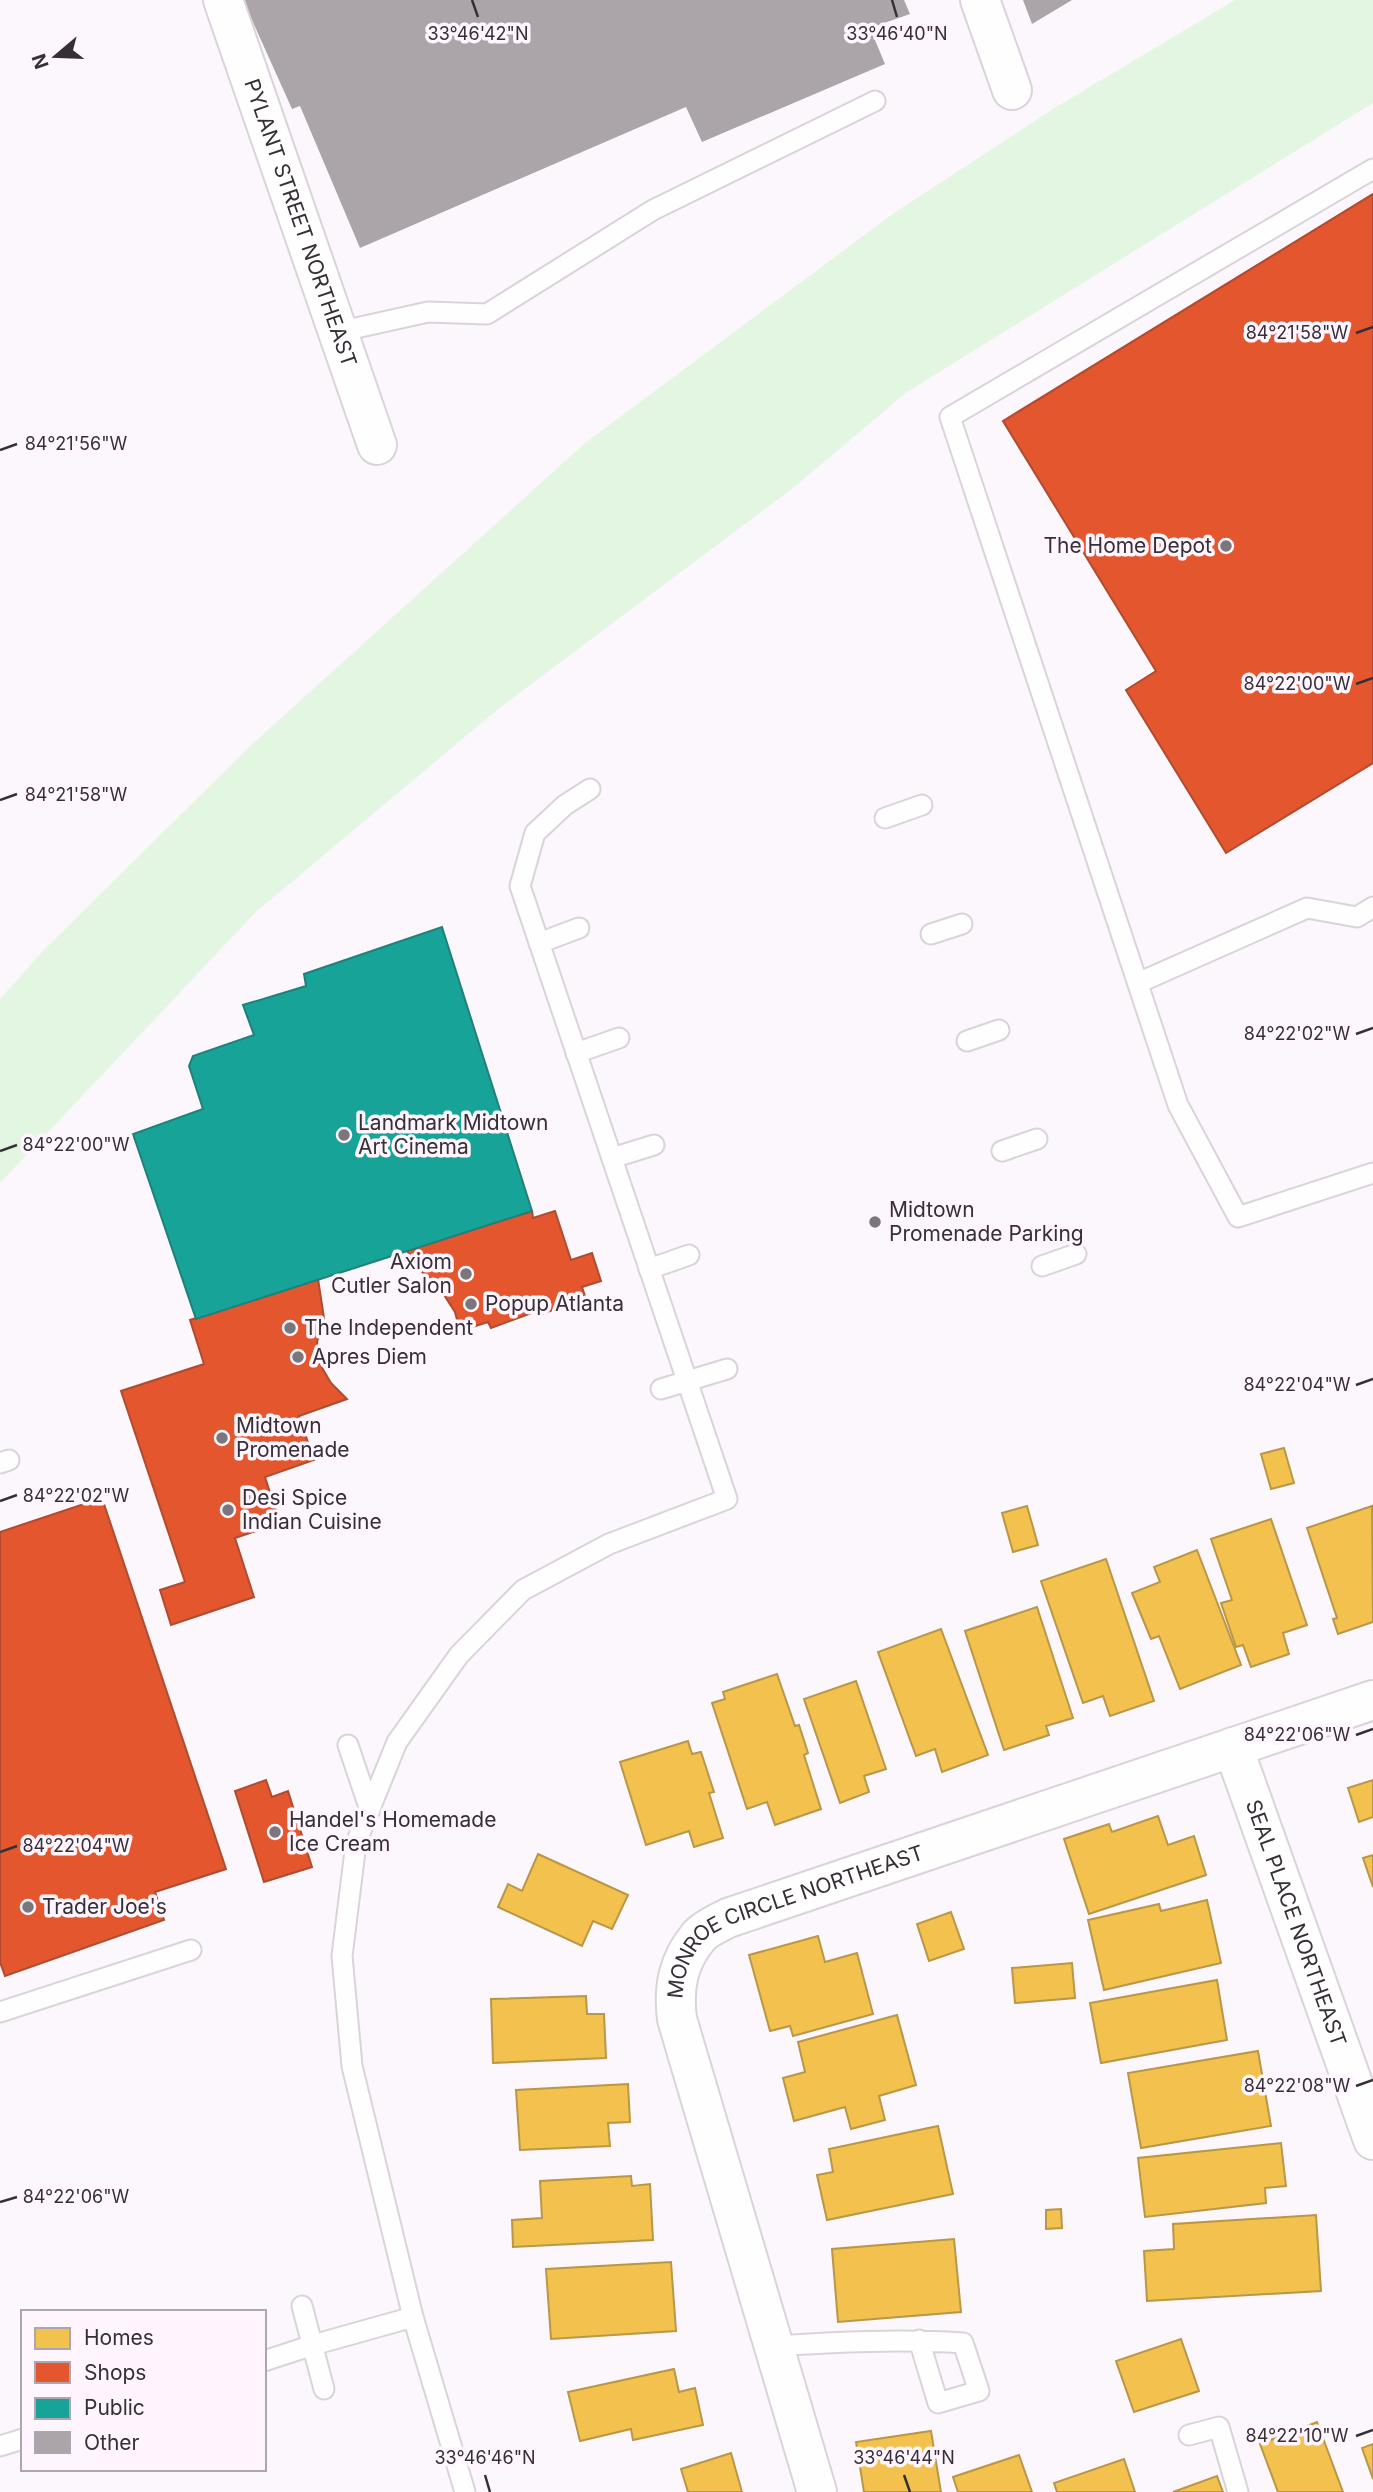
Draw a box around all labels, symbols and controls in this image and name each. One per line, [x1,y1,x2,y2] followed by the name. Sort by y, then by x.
[21,21,91,91] north arrow
[428,23,528,44] text: 33°46'42"N
[846,23,948,44] text: 33°46'40"N
[27,51,54,72] text: N
[239,75,362,370] street label: PYLANT STREET NORTHEAST
[1246,322,1349,343] text: 84°21'58"W
[25,433,128,454] text: 84°21'56"W
[1043,533,1212,558] place label: The Home Depot
[1218,538,1234,554] marker: The Home Depot
[1244,673,1351,694] text: 84°22'00"W
[25,784,128,805] text: 84°21'58"W
[1244,1023,1350,1044] text: 84°22'02"W
[358,1110,548,1159] place label: Landmark Midtown Art Cinema
[336,1127,352,1143] marker: Landmark Midtown Art Cinema
[23,1134,130,1155] text: 84°22'00"W
[889,1197,1084,1246] place label: Midtown Promenade Parking
[867,1214,883,1230] marker: Midtown Promenade Parking
[331,1249,452,1298] place label: Axiom Cutler Salon
[458,1266,474,1282] marker: Axiom Cutler Salon
[485,1291,624,1316] place label: Popup Atlanta
[463,1296,479,1312] marker: Popup Atlanta
[304,1315,473,1340] place label: The Independent
[282,1320,298,1336] marker: The Independent
[312,1344,427,1369] place label: Apres Diem
[290,1349,306,1365] marker: Apres Diem
[1243,1374,1351,1395] text: 84°22'04"W
[236,1413,350,1462] place label: Midtown Promenade
[214,1430,230,1446] marker: Midtown Promenade
[23,1485,129,1506] text: 84°22'02"W
[242,1485,382,1534] place label: Desi Spice Indian Cuisine
[220,1502,236,1518] marker: Desi Spice Indian Cuisine
[1244,1724,1351,1745] text: 84°22'06"W
[1241,1796,1352,2050] street label: SEAL PLACE NORTHEAST
[289,1807,496,1856] place label: Handel's Homemade Ice Cream
[267,1824,283,1840] marker: Handel's Homemade Ice Cream
[22,1835,130,1856] text: 84°22'04"W
[662,1840,927,1999] street label: MONROE CIRCLE NORTHEAST
[42,1894,167,1919] place label: Trader Joe's
[20,1899,36,1915] marker: Trader Joe's
[1244,2075,1351,2096] text: 84°22'08"W
[23,2186,130,2207] text: 84°22'06"W
[21,2310,266,2471] legend
[84,2325,154,2350] text: Homes
[84,2360,146,2385] text: Shops
[84,2395,145,2420] text: Public
[1246,2425,1349,2446] text: 84°22'10"W
[84,2430,140,2455] text: Other
[434,2447,536,2468] text: 33°46'46"N
[853,2447,955,2468] text: 33°46'44"N

